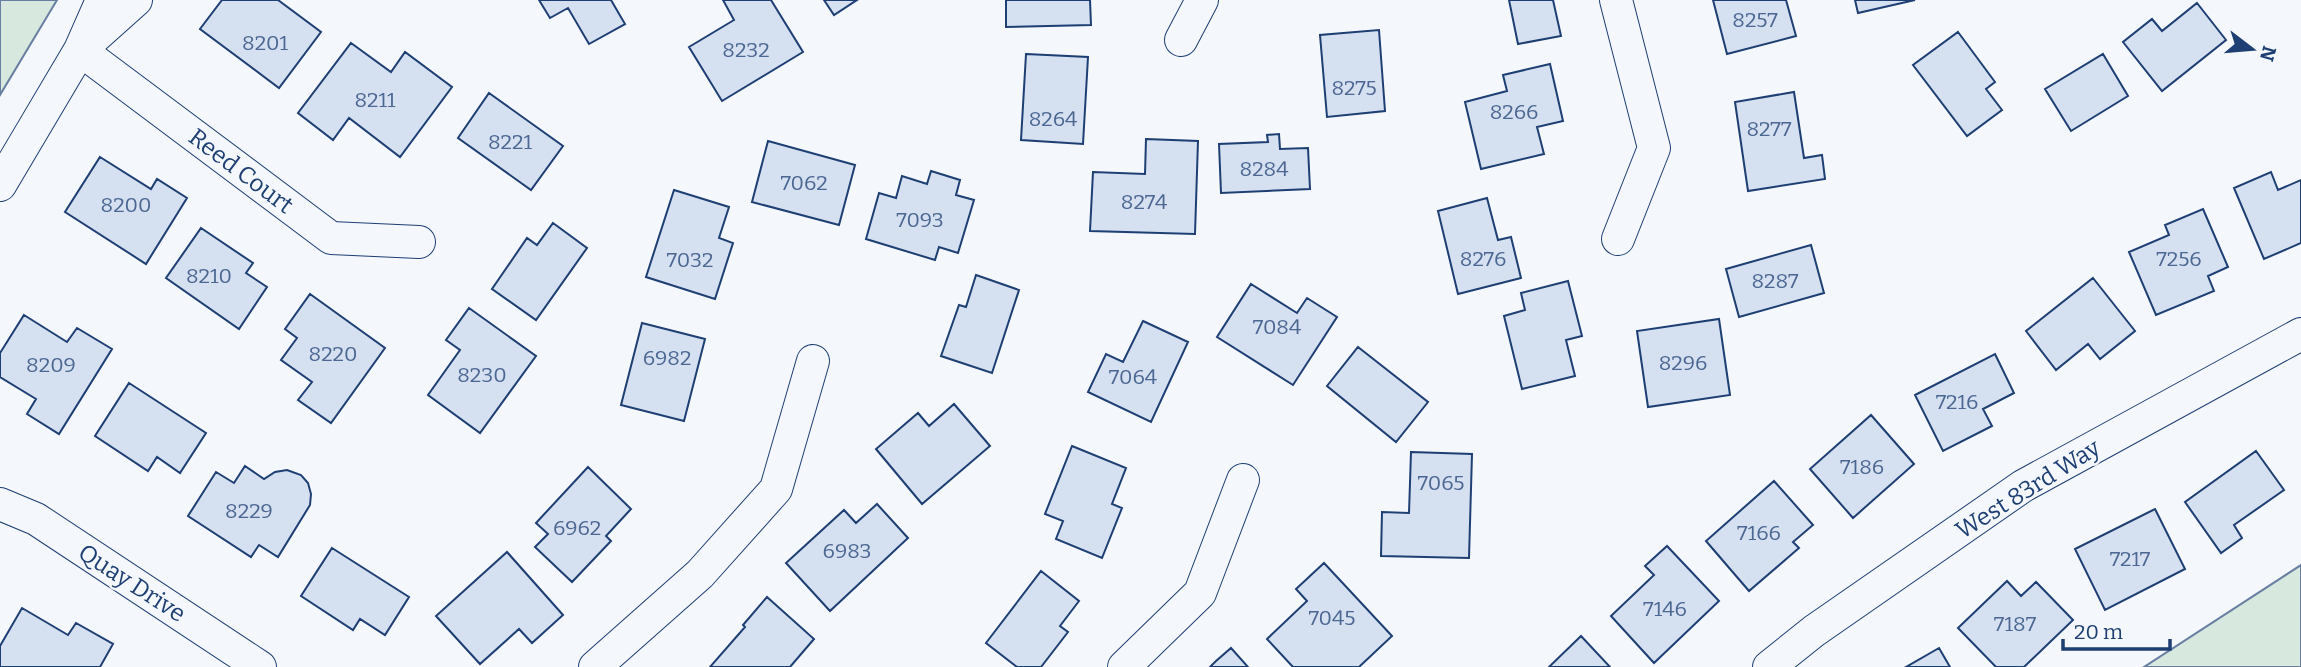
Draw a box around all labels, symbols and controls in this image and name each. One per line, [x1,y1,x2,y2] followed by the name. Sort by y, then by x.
[1732,7,1778,33] house number: 8257
[2217,14,2287,84] north arrow
[242,30,288,56] house number: 8201
[722,37,770,63] house number: 8232
[2255,43,2281,64] text: N
[1331,75,1377,101] house number: 8275
[354,87,396,113] house number: 8211
[1490,99,1538,125] house number: 8266
[1029,106,1077,132] house number: 8264
[1747,116,1792,142] house number: 8277
[183,123,299,219] street label: Reed Court
[488,129,532,155] house number: 8221
[1240,156,1288,182] house number: 8284
[780,170,828,196] house number: 7062
[1121,189,1167,215] house number: 8274
[101,192,151,218] house number: 8200
[896,207,944,233] house number: 7093
[1460,246,1506,272] house number: 8276
[2156,246,2202,272] house number: 7256
[666,247,714,273] house number: 7032
[186,263,232,289] house number: 8210
[1751,268,1799,294] house number: 8287
[1253,314,1301,340] house number: 7084
[309,341,357,367] house number: 8220
[643,345,691,371] house number: 6982
[1659,350,1707,376] house number: 8296
[26,352,76,378] house number: 8209
[457,362,507,388] house number: 8230
[1109,364,1157,390] house number: 7064
[1936,389,1978,415] house number: 7216
[1951,433,2106,545] street label: West 83rd Way
[1840,454,1884,480] house number: 7186
[1418,470,1464,496] house number: 7065
[225,498,273,524] house number: 8229
[553,515,601,541] house number: 6962
[1737,520,1781,546] house number: 7166
[73,538,191,628] street label: Quay Drive
[823,538,871,564] house number: 6983
[2110,546,2151,572] house number: 7217
[1643,596,1687,622] house number: 7146
[1308,605,1356,631] house number: 7045
[2063,608,2170,652] scale bar
[1994,611,2037,637] house number: 7187
[2074,619,2123,645] text: 20 m

